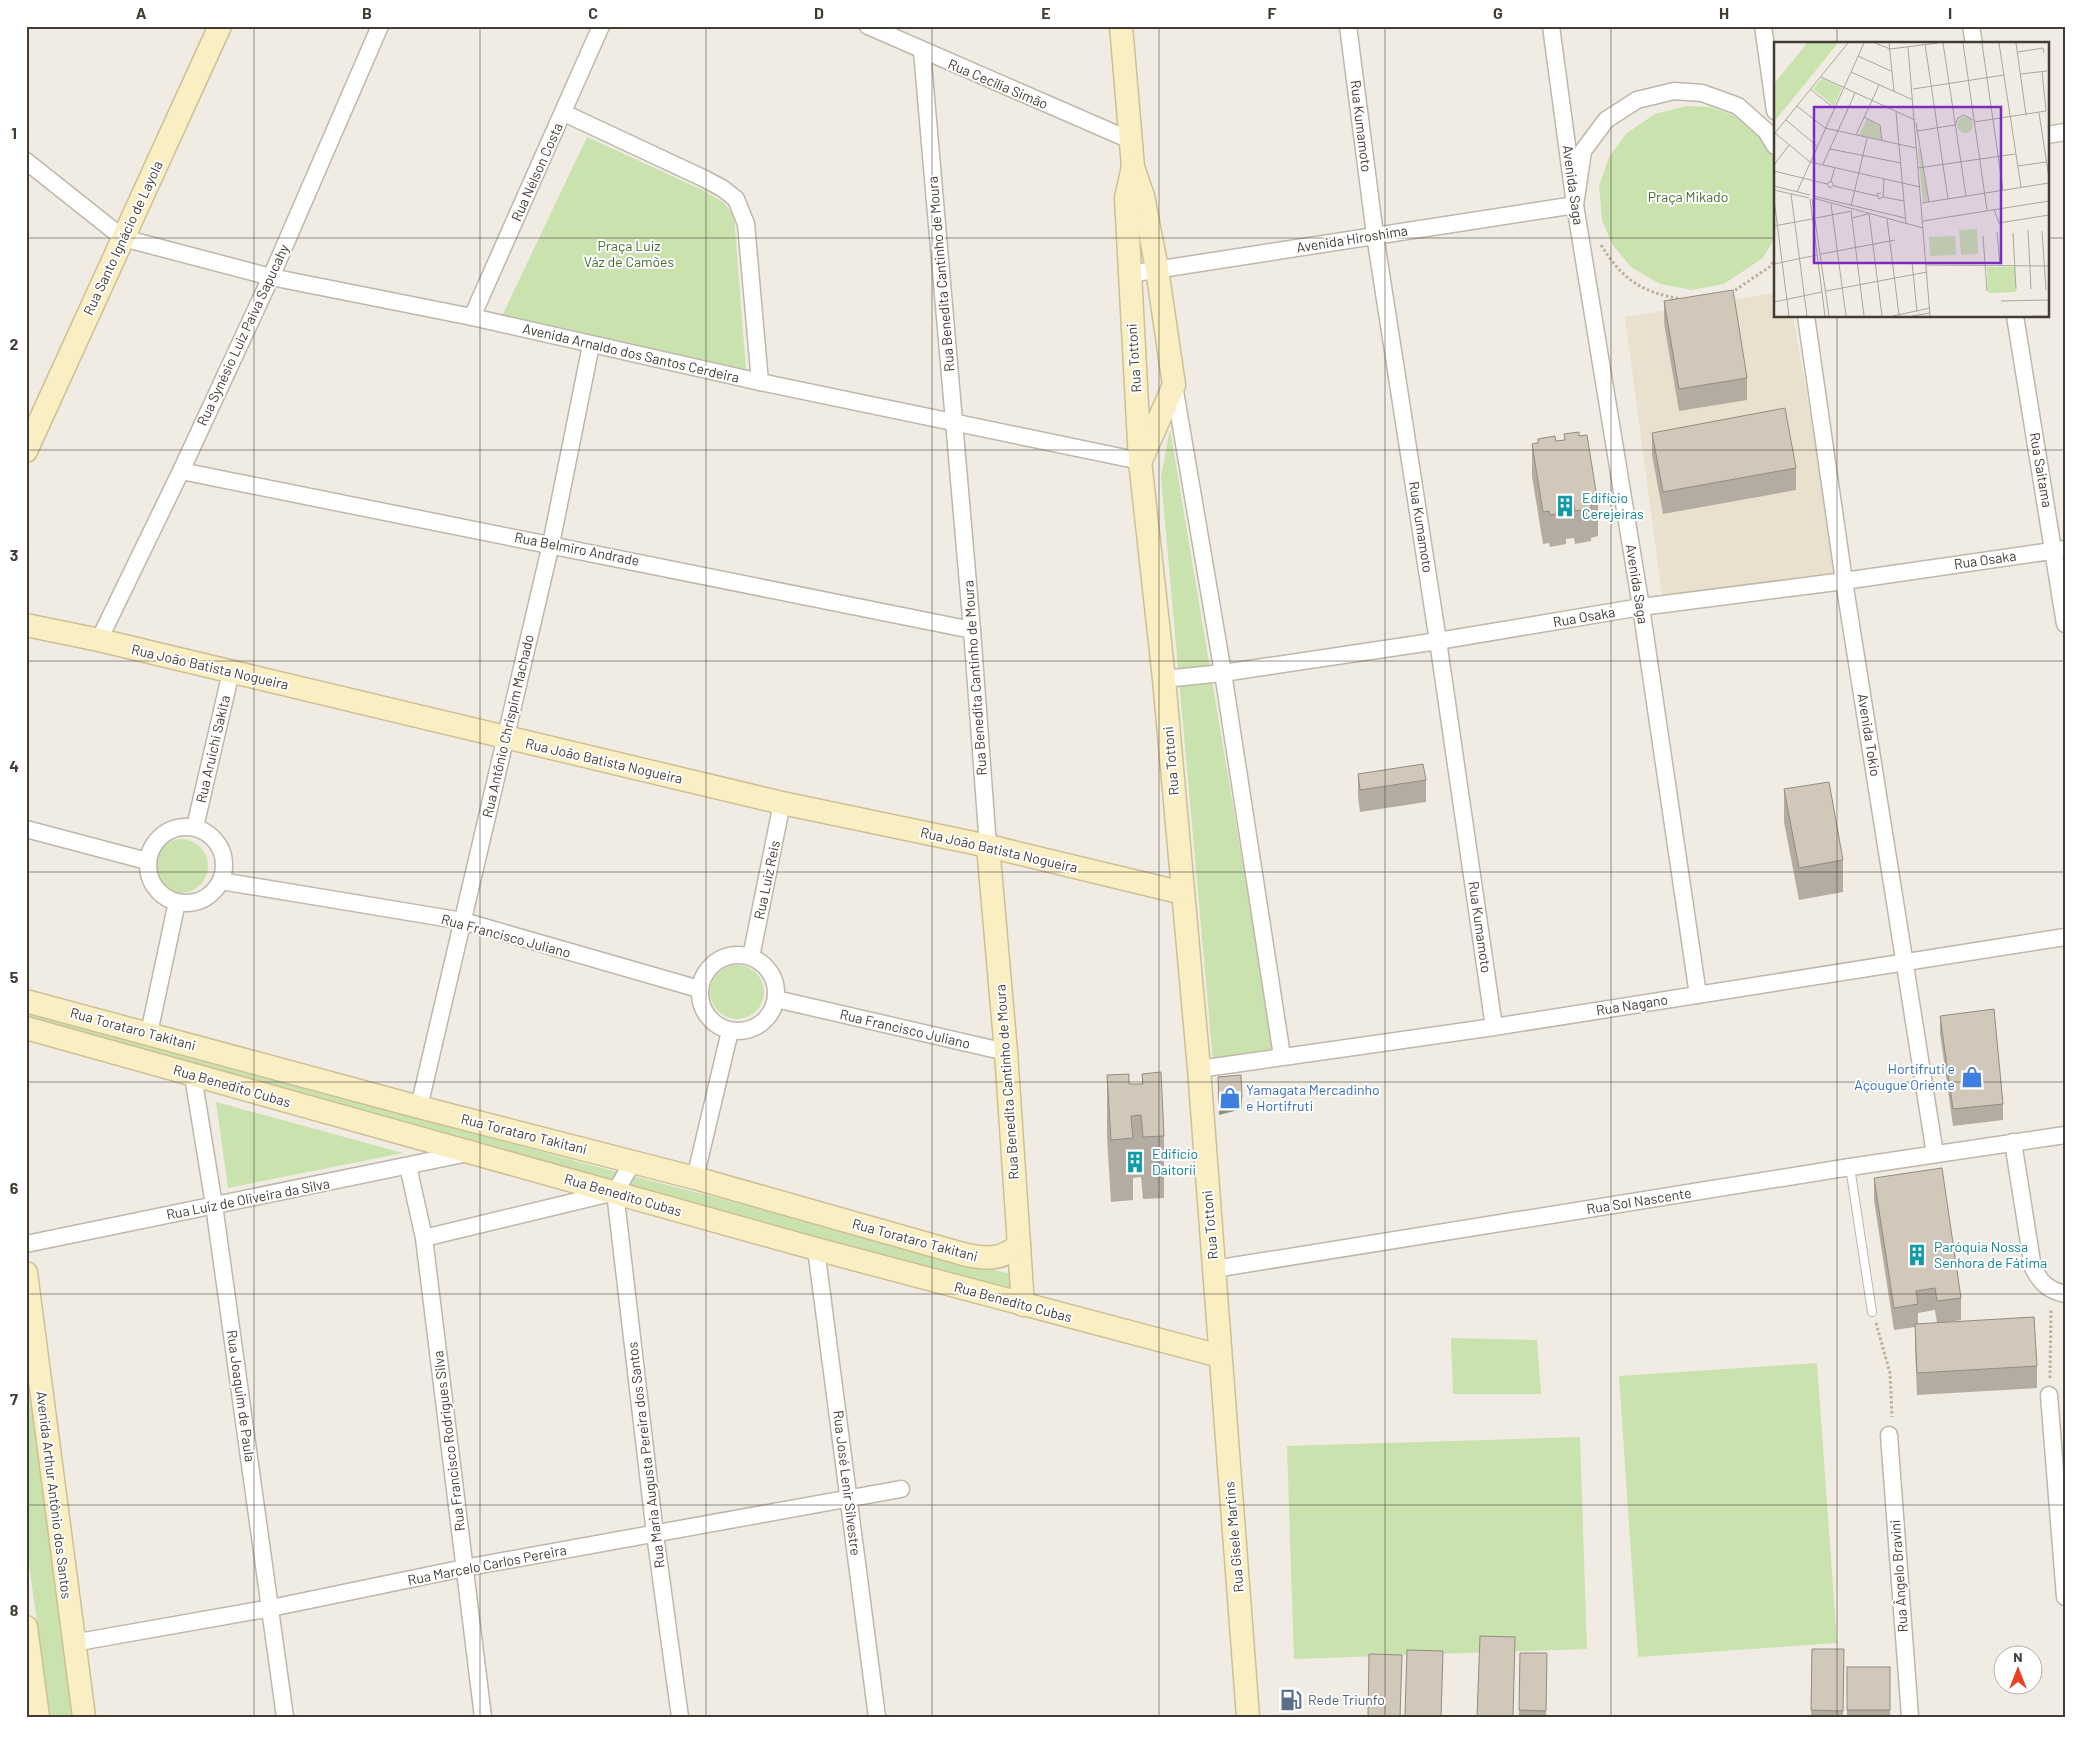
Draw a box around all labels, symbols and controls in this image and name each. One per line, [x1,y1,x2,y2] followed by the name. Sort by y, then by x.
[136,3,147,22] text: A
[362,3,372,22] text: B
[588,3,598,22] text: C
[814,3,824,22] text: D
[1041,3,1051,22] text: E
[1268,3,1277,22] text: F
[1493,3,1503,22] text: G
[1719,3,1729,22] text: H
[1948,3,1952,22] text: I
[1774,42,2048,318] inset map
[946,55,1051,112] street label: Rua Cecília Simão
[1347,79,1376,173] street label: Rua Kumamoto
[507,120,566,224] street label: Rua Nélson Costa
[11,123,17,142] text: 1
[1559,144,1588,226] street label: Avenida Saga
[79,158,166,318] street label: Rua Santo Ignácio de Layola
[923,176,958,372] street label: Rua Benedita Cantinho de Moura
[1648,188,1728,205] park label: Praça Mikado
[1295,221,1409,256] street label: Avenida Hiroshima
[584,237,674,270] park label: Praça Luiz Váz de Camões
[193,241,292,428] street label: Rua Synésio Luiz Paiva Sapucahy
[521,319,741,386] street label: Avenida Arnaldo dos Santos Cerdeira
[1123,323,1144,393] street label: Rua Tottoni
[10,334,19,353] text: 2
[2027,431,2056,509] street label: Rua Saitama
[1406,480,1437,574] street label: Rua Kumamoto
[1582,489,1644,522] place label: Edifício Cerejeiras
[1552,493,1578,519] building icon: Edifício Cerejeiras
[513,528,641,569] street label: Rua Belmiro Andrade
[1623,543,1652,625] street label: Avenida Saga
[10,545,18,564] text: 3
[1953,547,2017,572] street label: Rua Osaka
[959,580,990,776] street label: Rua Benedita Cantinho de Moura
[1552,603,1616,630] street label: Rua Osaka
[478,633,537,819] street label: Rua Antônio Chrispim Machado
[130,640,290,693] street label: Rua João Batista Nogueira
[1855,692,1884,778] street label: Avenida Tokio
[192,693,233,804] street label: Rua Aruichi Sakita
[1159,726,1182,796] street label: Rua Tottoni
[524,734,684,787] street label: Rua João Batista Nogueira
[9,756,19,775] text: 4
[919,823,1079,876] street label: Rua João Batista Nogueira
[750,839,783,921] street label: Rua Luiz Reis
[1466,880,1495,974] street label: Rua Kumamoto
[440,910,573,961] street label: Rua Francisco Juliano
[10,967,19,986] text: 5
[991,984,1022,1180] street label: Rua Benedita Cantinho de Moura
[1595,990,1669,1019] street label: Rua Nagano
[68,1004,198,1053] street label: Rua Torataro Takitani
[838,1005,972,1052] street label: Rua Francisco Juliano
[1854,1060,1955,1093] place label: Hortifruti e Açougue Oriente
[172,1061,293,1110] street label: Rua Benedito Cubas
[1959,1064,1985,1090] shop icon: Hortifruti e Açougue Oriente
[1246,1081,1380,1114] place label: Yamagata Mercadinho e Hortifruti
[1217,1085,1243,1111] shop icon: Yamagata Mercadinho e Hortifruti
[459,1110,589,1157] street label: Rua Torataro Takitani
[1152,1145,1198,1178] place label: Edifício Daitorii
[1122,1149,1148,1175] building icon: Edifício Daitorii
[563,1170,684,1219] street label: Rua Benedito Cubas
[165,1174,331,1223] street label: Rua Luiz de Oliveira da Silva
[10,1178,19,1197] text: 6
[1585,1184,1693,1217] street label: Rua Sol Nascente
[1198,1190,1221,1260] street label: Rua Tottoni
[850,1215,980,1264] street label: Rua Torataro Takitani
[1934,1238,2047,1271] place label: Paróquia Nossa Senhora de Fátima
[1904,1242,1930,1268] building icon: Paróquia Nossa Senhora de Fátima
[952,1278,1074,1325] street label: Rua Benedito Cubas
[224,1329,259,1463] street label: Rua Joaquim de Paula
[623,1341,668,1569] street label: Rua Maria Augusta Pereira dos Santos
[429,1350,468,1532] street label: Rua Francisco Rodrigues Silva
[10,1389,18,1408] text: 7
[33,1390,76,1600] street label: Avenida Arthur Antônio dos Santos
[830,1409,865,1557] street label: Rua José Lenir Silvestre
[1220,1481,1247,1593] street label: Rua Gisele Martins
[1886,1519,1911,1633] street label: Rua Ângelo Bravini
[406,1541,568,1588] street label: Rua Marcelo Carlos Pereira
[10,1600,19,1619] text: 8
[1994,1646,2044,1696] north arrow
[2013,1648,2023,1665] text: N
[1278,1687,1304,1713] fuel station icon: Rede Triunfo
[1308,1691,1385,1708] place label: Rede Triunfo

